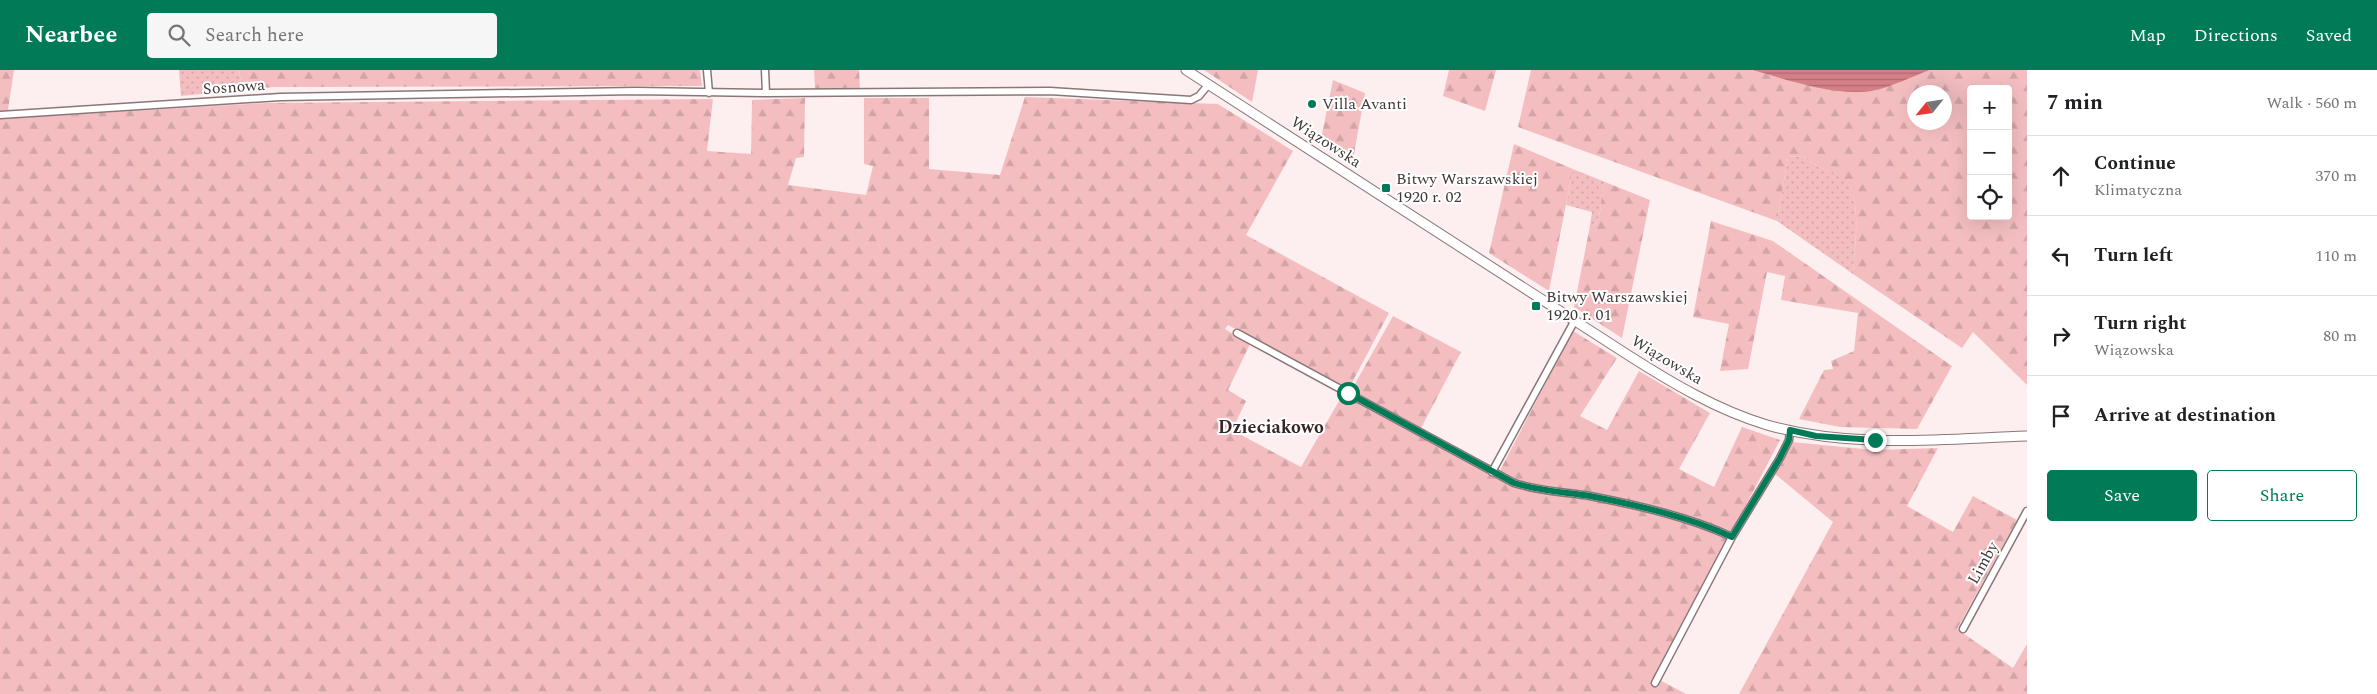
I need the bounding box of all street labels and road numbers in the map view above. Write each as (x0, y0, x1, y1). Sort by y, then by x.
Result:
street label: Sosnowa (202, 73, 266, 101)
street label: Wiązowska (1286, 110, 1366, 174)
street label: Wiązowska (1627, 329, 1708, 391)
street label: Limby (1962, 536, 2005, 589)

